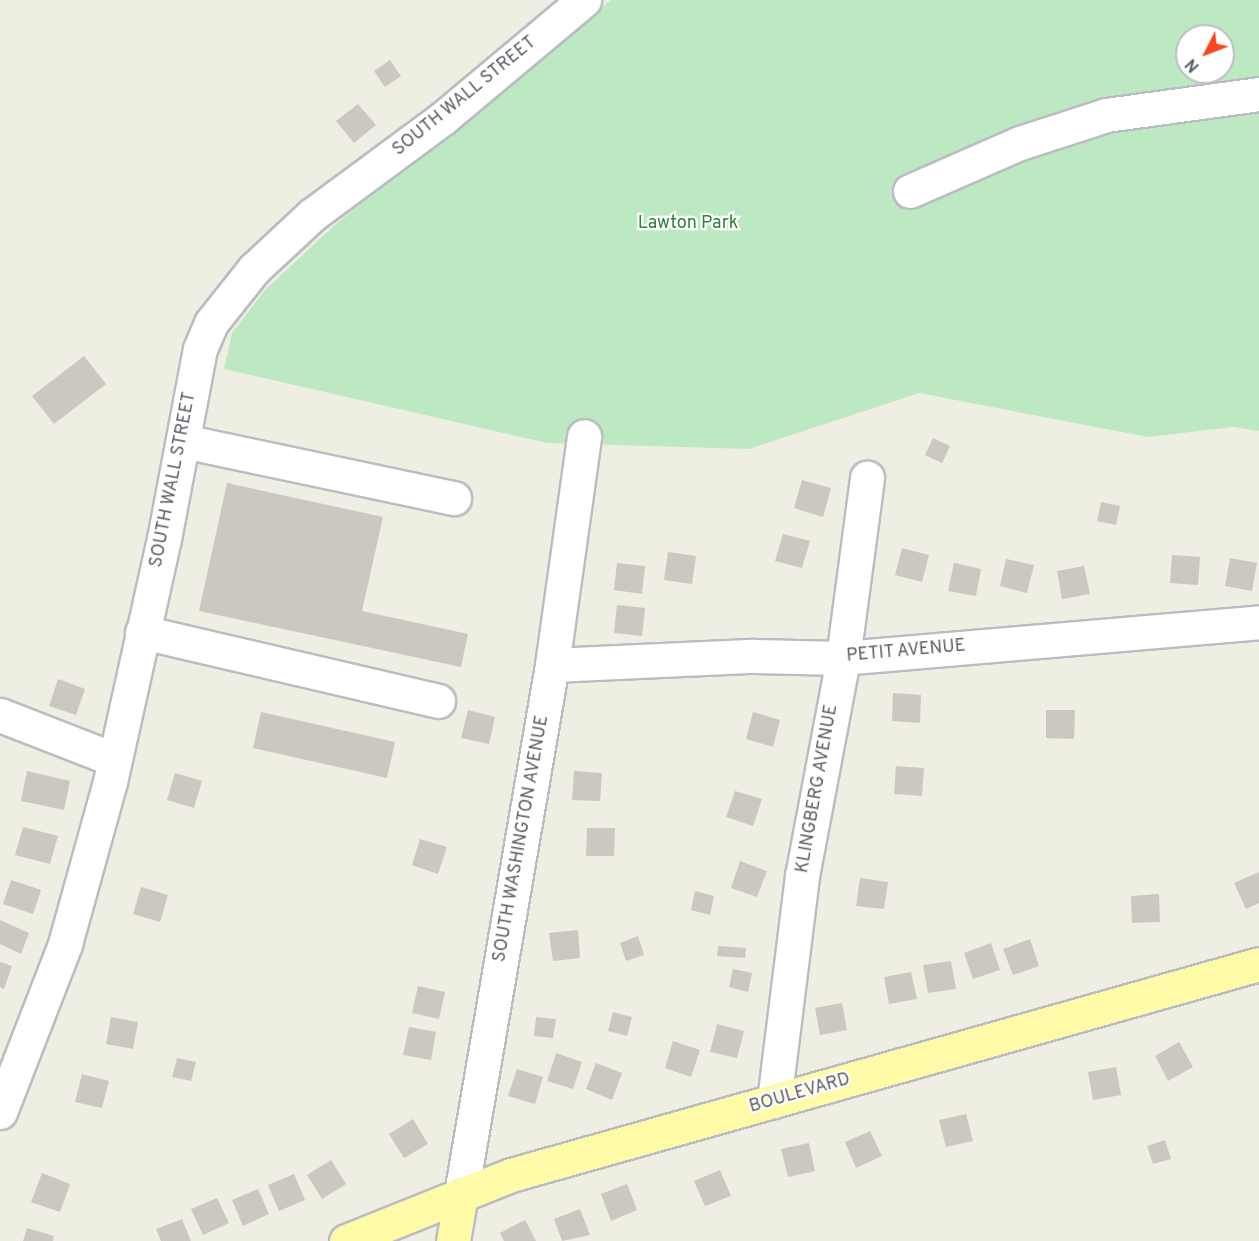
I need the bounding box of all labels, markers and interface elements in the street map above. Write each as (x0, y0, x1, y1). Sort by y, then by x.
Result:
north arrow (1175, 24, 1235, 84)
street label: SOUTH WALL STREET (389, 32, 541, 162)
text: N (1182, 54, 1204, 76)
park label: Lawton Park (638, 213, 738, 235)
street label: SOUTH WALL STREET (146, 390, 202, 570)
street label: PETIT AVENUE (845, 636, 967, 668)
street label: KLINGBERG AVENUE (792, 703, 844, 875)
street label: SOUTH WASHINGTON AVENUE (490, 713, 554, 965)
street label: BOULEVARD (747, 1069, 853, 1119)

